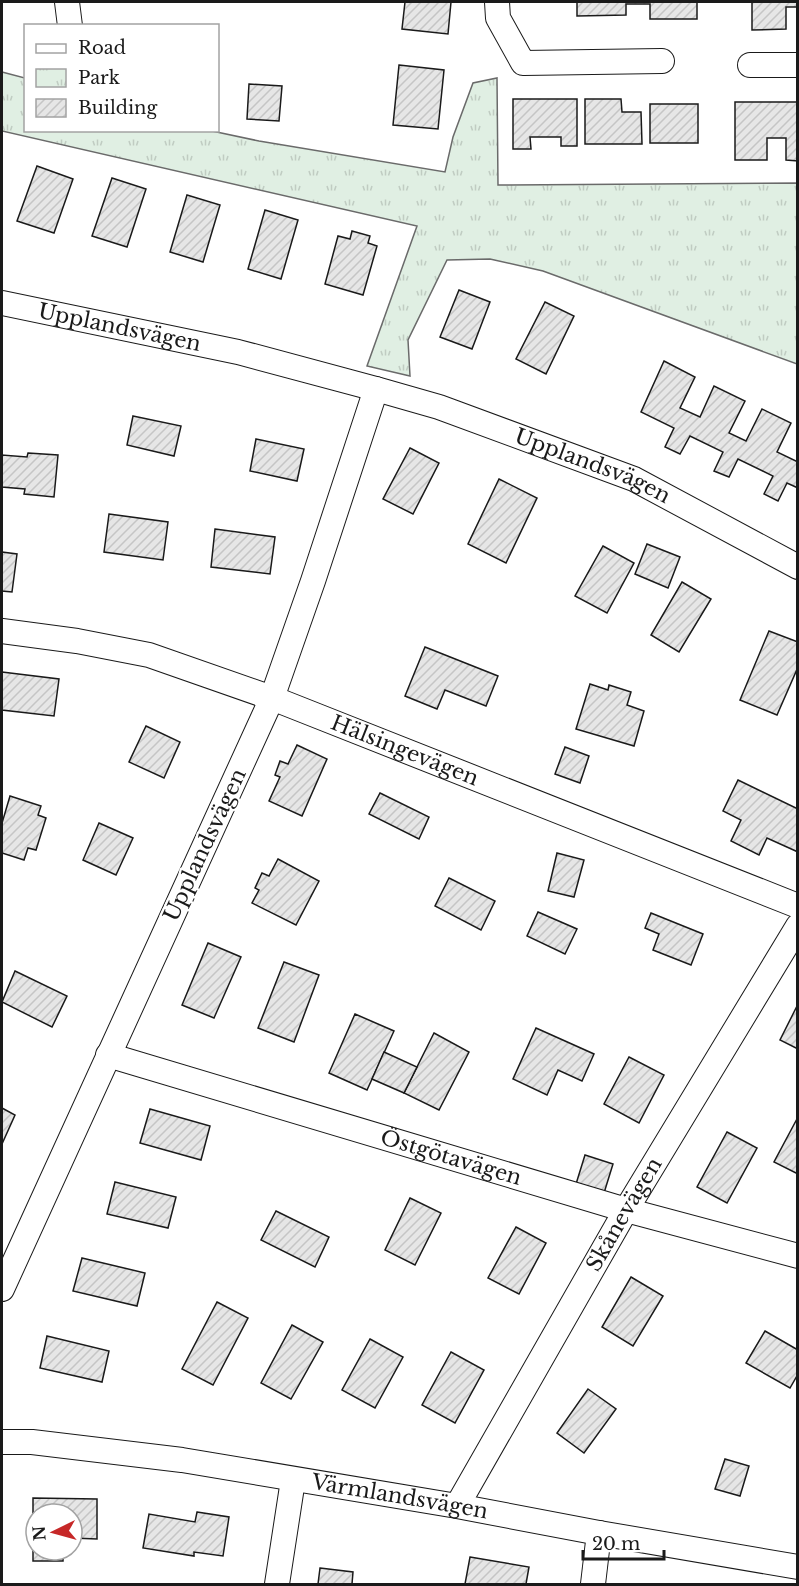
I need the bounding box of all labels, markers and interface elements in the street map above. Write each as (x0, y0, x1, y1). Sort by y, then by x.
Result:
legend (24, 24, 219, 132)
text: Road (78, 37, 126, 59)
text: Park (78, 67, 120, 89)
text: Building (78, 97, 157, 119)
street label: Upplandsvägen (36, 298, 203, 357)
street label: Upplandsvägen (511, 423, 675, 509)
street label: Hälsingevägen (327, 710, 482, 791)
street label: Upplandsvägen (158, 764, 252, 926)
street label: Östgötavägen (377, 1124, 525, 1191)
street label: Skånevägen (581, 1153, 668, 1276)
street label: Värmlandsvägen (309, 1469, 490, 1525)
north arrow (24, 1502, 84, 1562)
scale bar (583, 1523, 664, 1561)
text: N (28, 1525, 50, 1542)
text: 20 m (592, 1533, 640, 1555)

